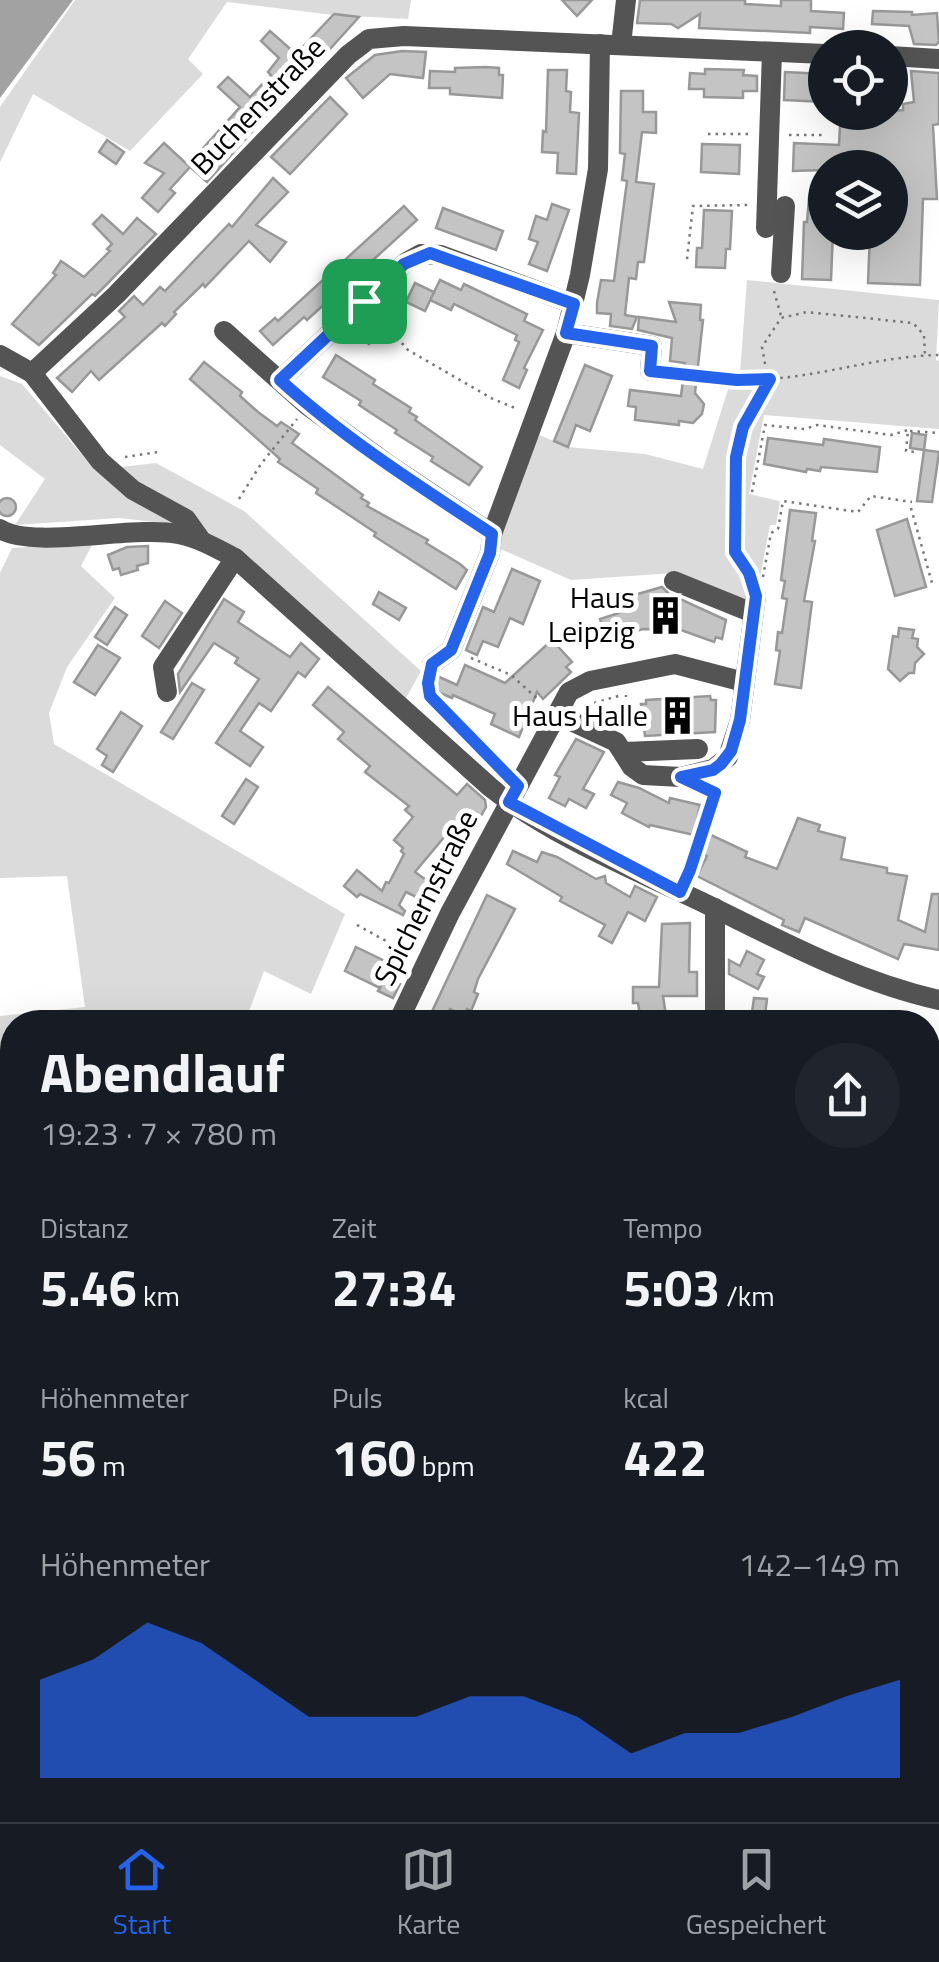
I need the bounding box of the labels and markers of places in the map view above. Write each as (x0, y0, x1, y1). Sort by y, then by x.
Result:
pin (322, 259, 407, 344)
place label: Haus Leipzig (548, 574, 635, 654)
building icon: Haus Leipzig (644, 594, 686, 636)
place label: Haus Halle (512, 692, 648, 738)
building icon: Haus Halle (657, 695, 699, 737)

